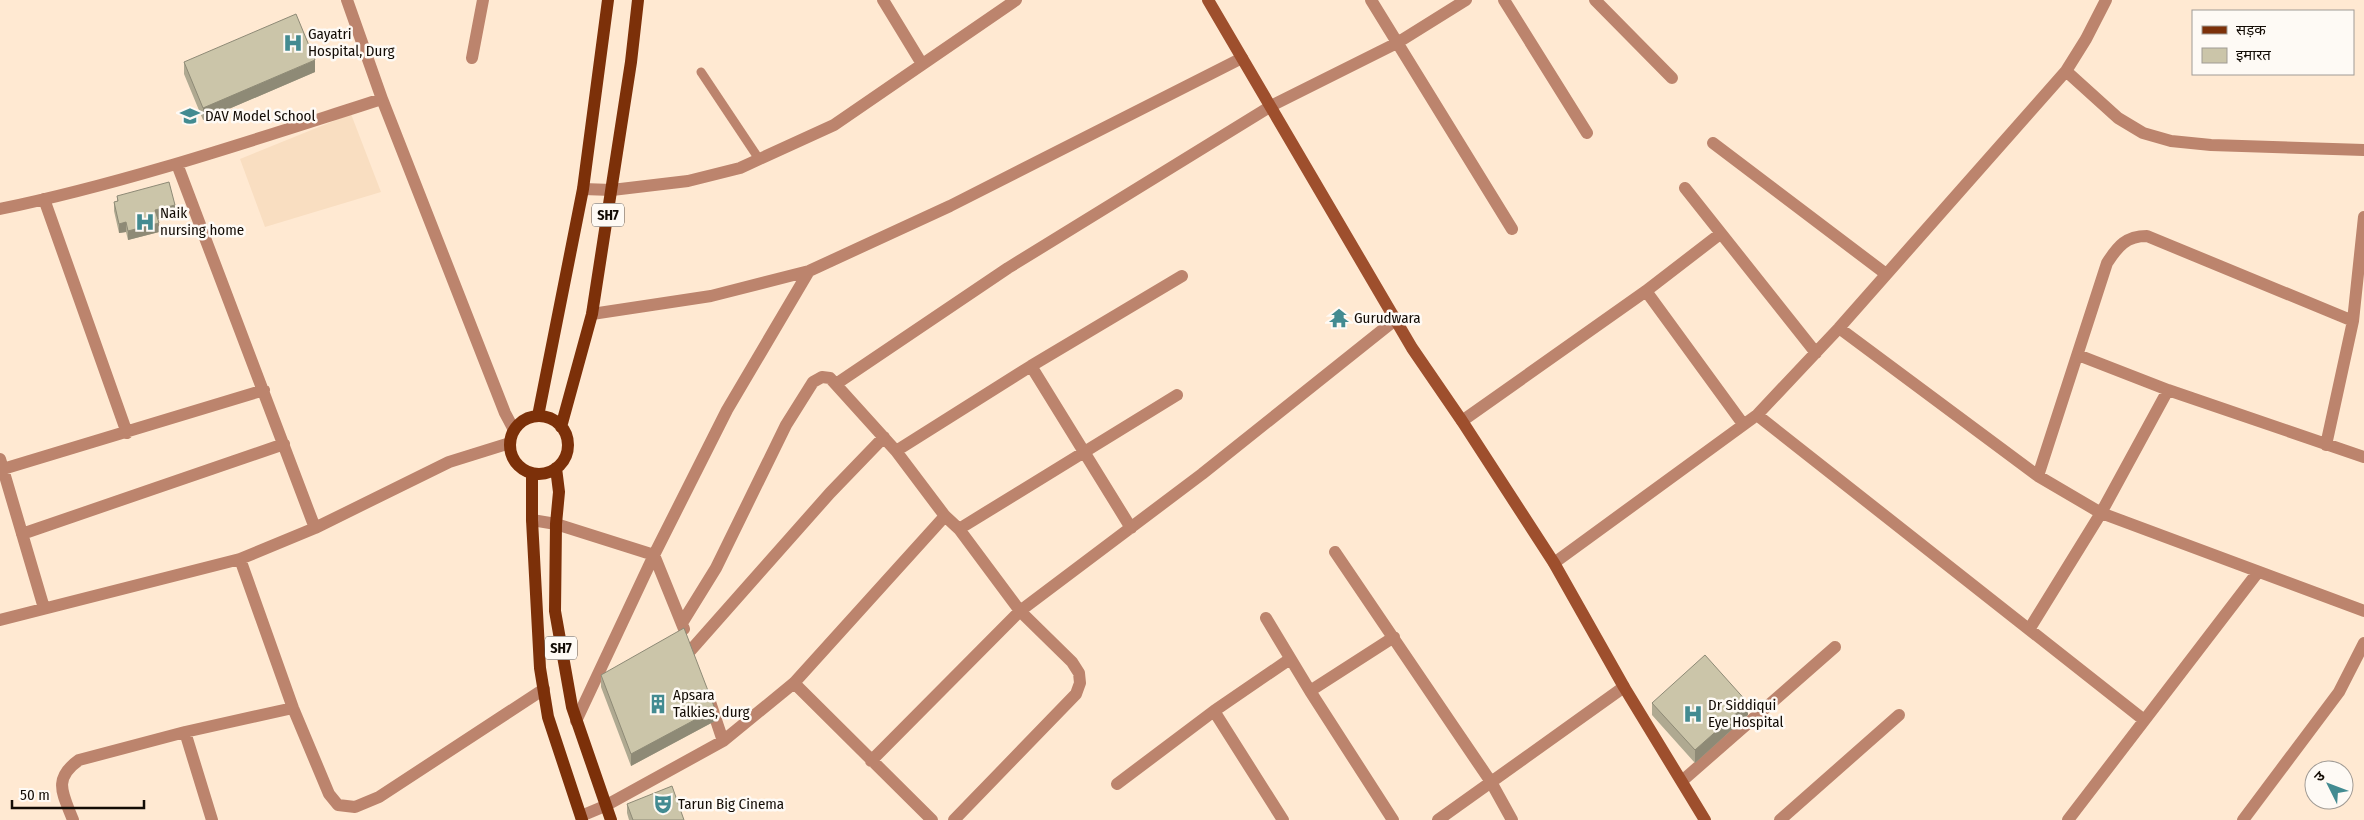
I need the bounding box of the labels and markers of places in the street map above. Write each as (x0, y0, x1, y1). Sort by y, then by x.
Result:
place label: Gayatri Hospital, Durg (308, 25, 394, 60)
hospital icon: Gayatri Hospital, Durg (282, 32, 304, 54)
school or university icon: DAV Model School (179, 105, 201, 127)
place label: DAV Model School (205, 107, 315, 125)
place label: Naik nursing home (160, 204, 244, 239)
hospital icon: Naik nursing home (134, 211, 156, 233)
temple icon: Gurudwara (1328, 307, 1350, 329)
place label: Gurudwara (1354, 309, 1421, 327)
place label: Apsara Talkies, durg (673, 686, 750, 721)
building icon: Apsara Talkies, durg (647, 693, 669, 715)
place label: Dr Siddiqui Eye Hospital (1708, 696, 1783, 731)
hospital icon: Dr Siddiqui Eye Hospital (1682, 703, 1704, 725)
theatre icon: Tarun Big Cinema (652, 793, 674, 815)
place label: Tarun Big Cinema (678, 795, 784, 813)

